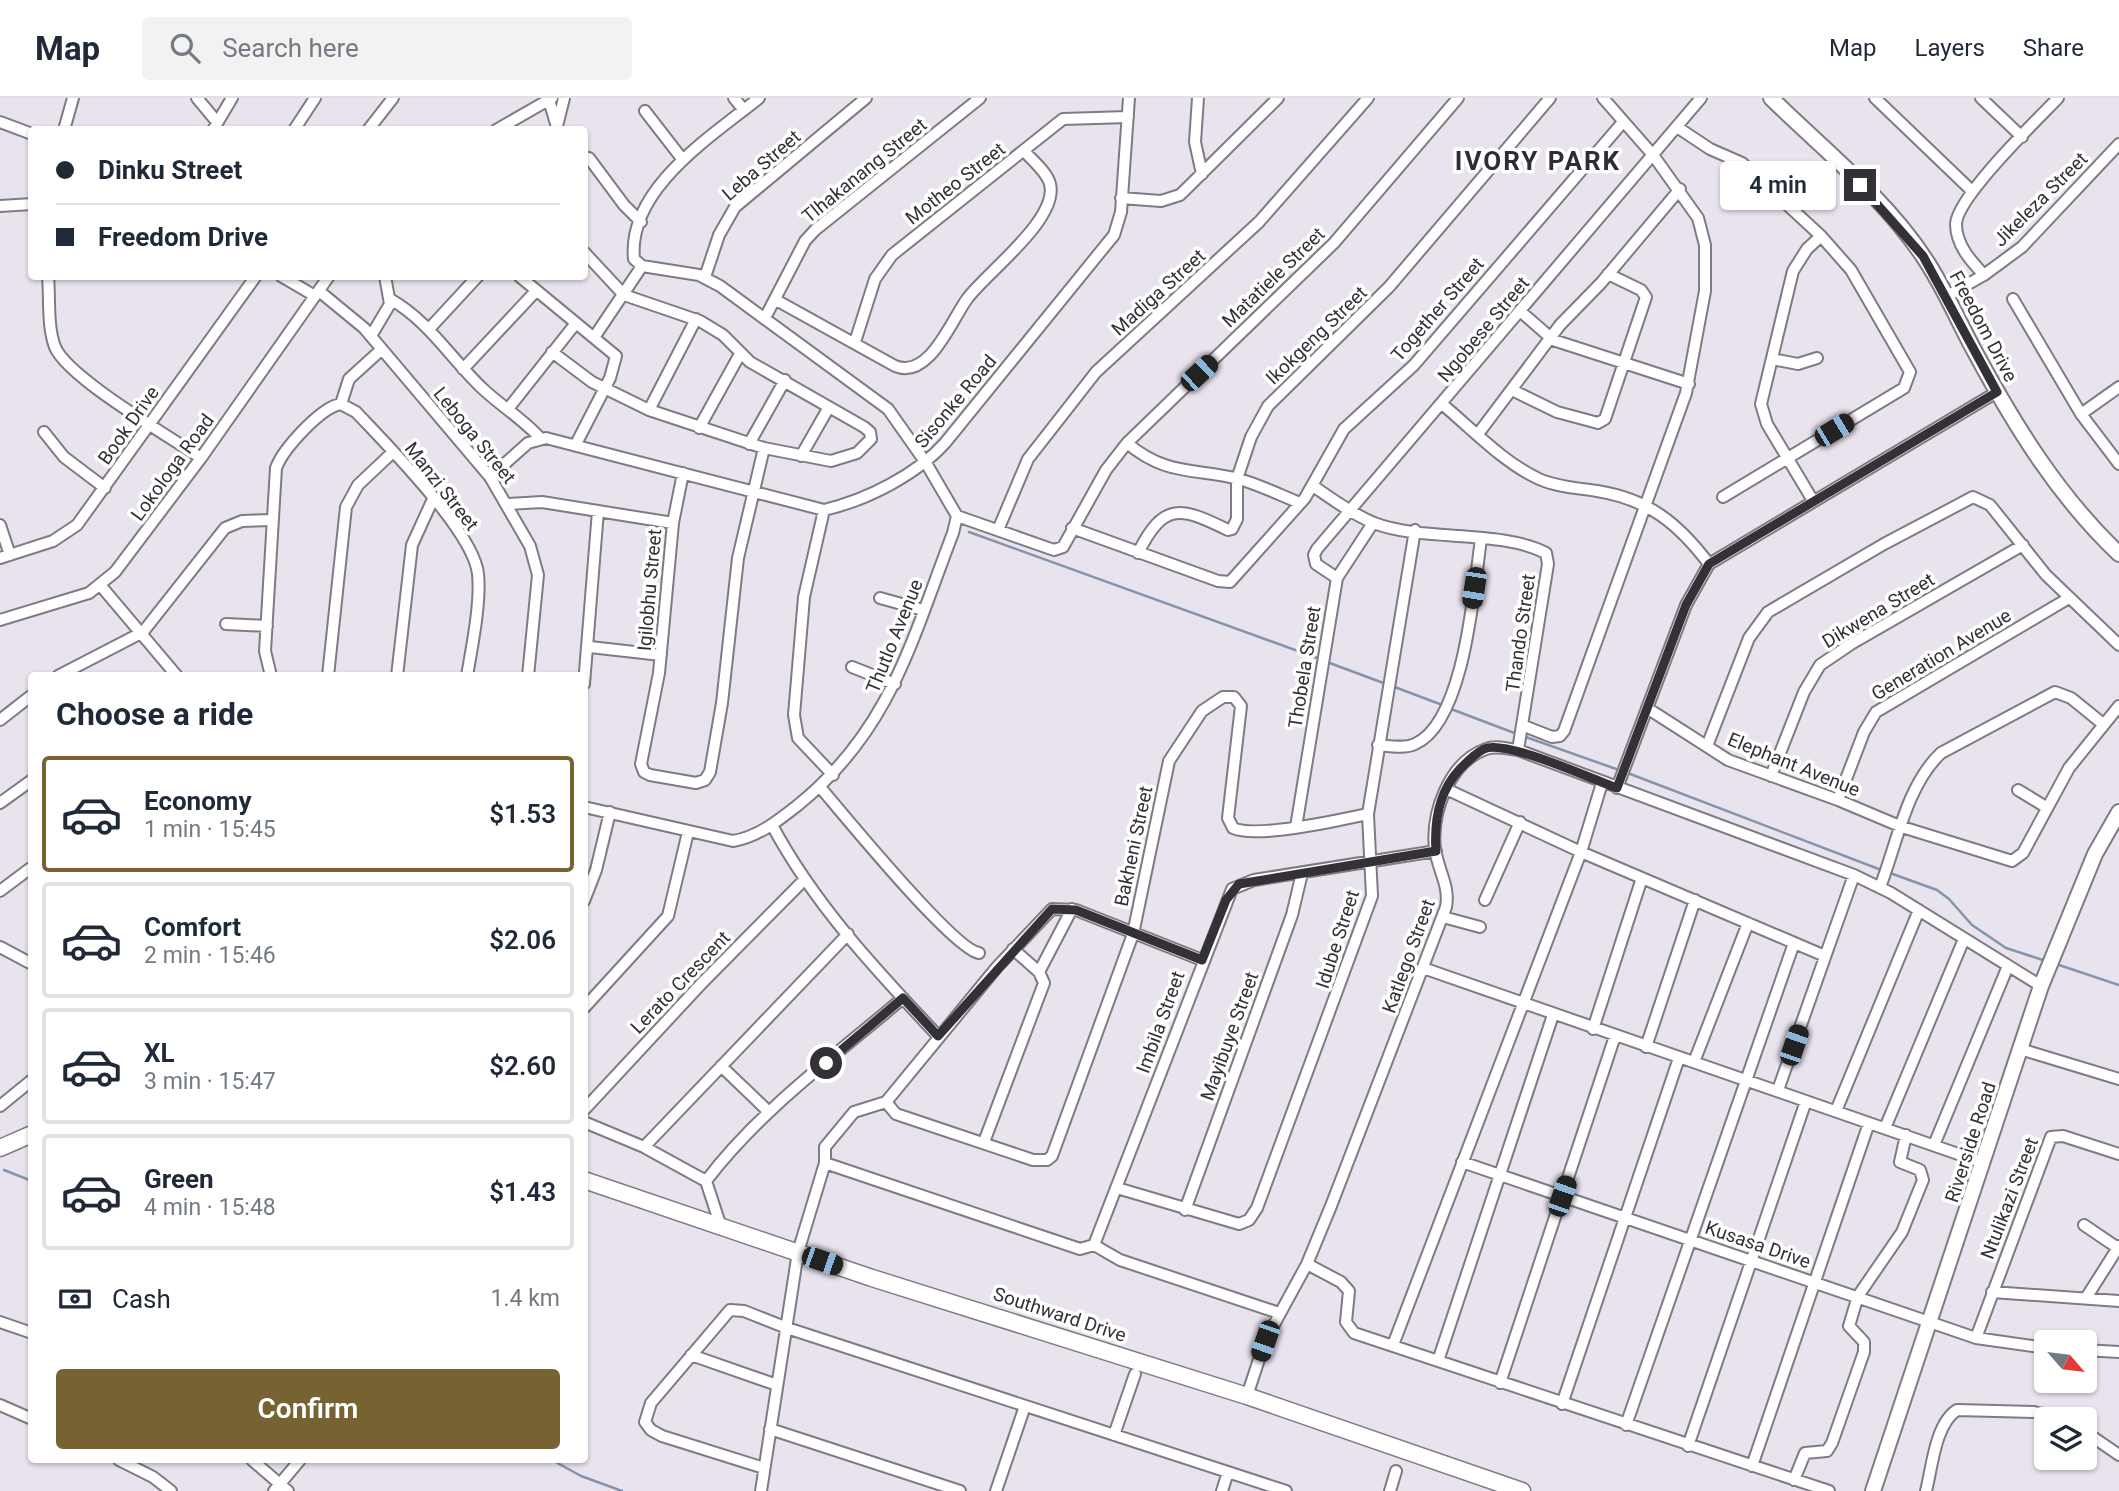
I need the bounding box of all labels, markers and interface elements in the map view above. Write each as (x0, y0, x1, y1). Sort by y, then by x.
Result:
search box (142, 17, 632, 80)
text: Map (35, 29, 100, 68)
icon: search (166, 29, 204, 67)
text: Search here (222, 33, 359, 63)
text: Map (1829, 34, 1877, 62)
text: Layers (1915, 34, 1985, 62)
text: Share (2023, 34, 2084, 62)
street label: Tlhakanang Street (797, 113, 931, 228)
street label: Leba Street (717, 125, 805, 206)
street label: Motheo Street (901, 137, 1010, 229)
district label: IVORY PARK (1455, 146, 1621, 176)
street label: Jikeleza Street (1988, 147, 2092, 251)
text: Dinku Street (98, 155, 242, 185)
callout: 4 min (1720, 160, 1836, 210)
route end (1844, 169, 1876, 201)
text: 4 min (1749, 172, 1807, 199)
text: Freedom Drive (98, 222, 268, 252)
street label: Matatiele Street (1217, 223, 1330, 332)
street label: Madiga Street (1107, 244, 1210, 340)
street label: Together Street (1386, 253, 1489, 366)
street label: Freedom Drive (1945, 267, 2022, 386)
street label: Ngobese Street (1433, 272, 1534, 387)
street label: Ikokgeng Street (1261, 281, 1372, 389)
street label: Sisonke Road (910, 350, 1001, 453)
car (1177, 351, 1222, 395)
street label: Book Drive (93, 382, 164, 469)
street label: Leboga Street (429, 382, 521, 488)
street label: Lokologa Road (126, 409, 219, 525)
car (1811, 410, 1858, 450)
street label: Manzi Street (400, 437, 483, 535)
street label: Igilobhu Street (633, 528, 666, 652)
car (1461, 566, 1488, 610)
street label: Dikwena Street (1818, 568, 1939, 653)
street label: Thando Street (1501, 573, 1540, 694)
street label: Thutlo Avenue (861, 576, 928, 696)
street label: Thobela Street (1284, 604, 1325, 730)
street label: Generation Avenue (1867, 604, 2015, 705)
text: Choose a ride (56, 695, 253, 733)
street label: Elephant Avenue (1724, 727, 1863, 801)
icon: car (60, 783, 123, 846)
street label: Bakheni Street (1110, 784, 1157, 908)
text: Economy (144, 786, 251, 816)
text: $1.53 (489, 799, 556, 829)
text: 1 min · 15:45 (144, 816, 276, 843)
street label: Idube Street (1311, 887, 1364, 991)
street label: Katlego Street (1377, 896, 1440, 1016)
icon: car (60, 909, 123, 972)
text: Comfort (144, 912, 241, 942)
text: $2.06 (489, 925, 556, 955)
street label: Lerato Crescent (626, 926, 735, 1038)
text: 2 min · 15:46 (144, 942, 276, 969)
street label: Imbila Street (1131, 968, 1190, 1076)
street label: Mayibuye Street (1196, 969, 1263, 1104)
car (1778, 1022, 1811, 1068)
icon: car (60, 1035, 123, 1098)
text: XL (144, 1038, 175, 1068)
route start (810, 1047, 842, 1079)
text: $2.60 (489, 1051, 556, 1081)
text: 3 min · 15:47 (144, 1068, 276, 1095)
street label: Riverside Road (1940, 1079, 2001, 1205)
street label: Ntulikazi Street (1976, 1134, 2043, 1262)
icon: car (60, 1161, 123, 1224)
text: Green (144, 1164, 214, 1194)
car (1546, 1173, 1579, 1219)
text: $1.43 (489, 1177, 556, 1207)
text: 4 min · 15:48 (144, 1194, 276, 1221)
street label: Kusasa Drive (1702, 1216, 1814, 1273)
car (799, 1244, 846, 1278)
icon: cash (56, 1280, 94, 1318)
street label: Southward Drive (991, 1282, 1129, 1347)
text: Cash (112, 1284, 171, 1314)
text: 1.4 km (491, 1285, 560, 1312)
car (1249, 1318, 1282, 1364)
north arrow (2034, 1330, 2096, 1393)
map controls (2034, 1330, 2097, 1470)
button: Confirm (56, 1369, 560, 1449)
button: layers (2034, 1407, 2097, 1470)

